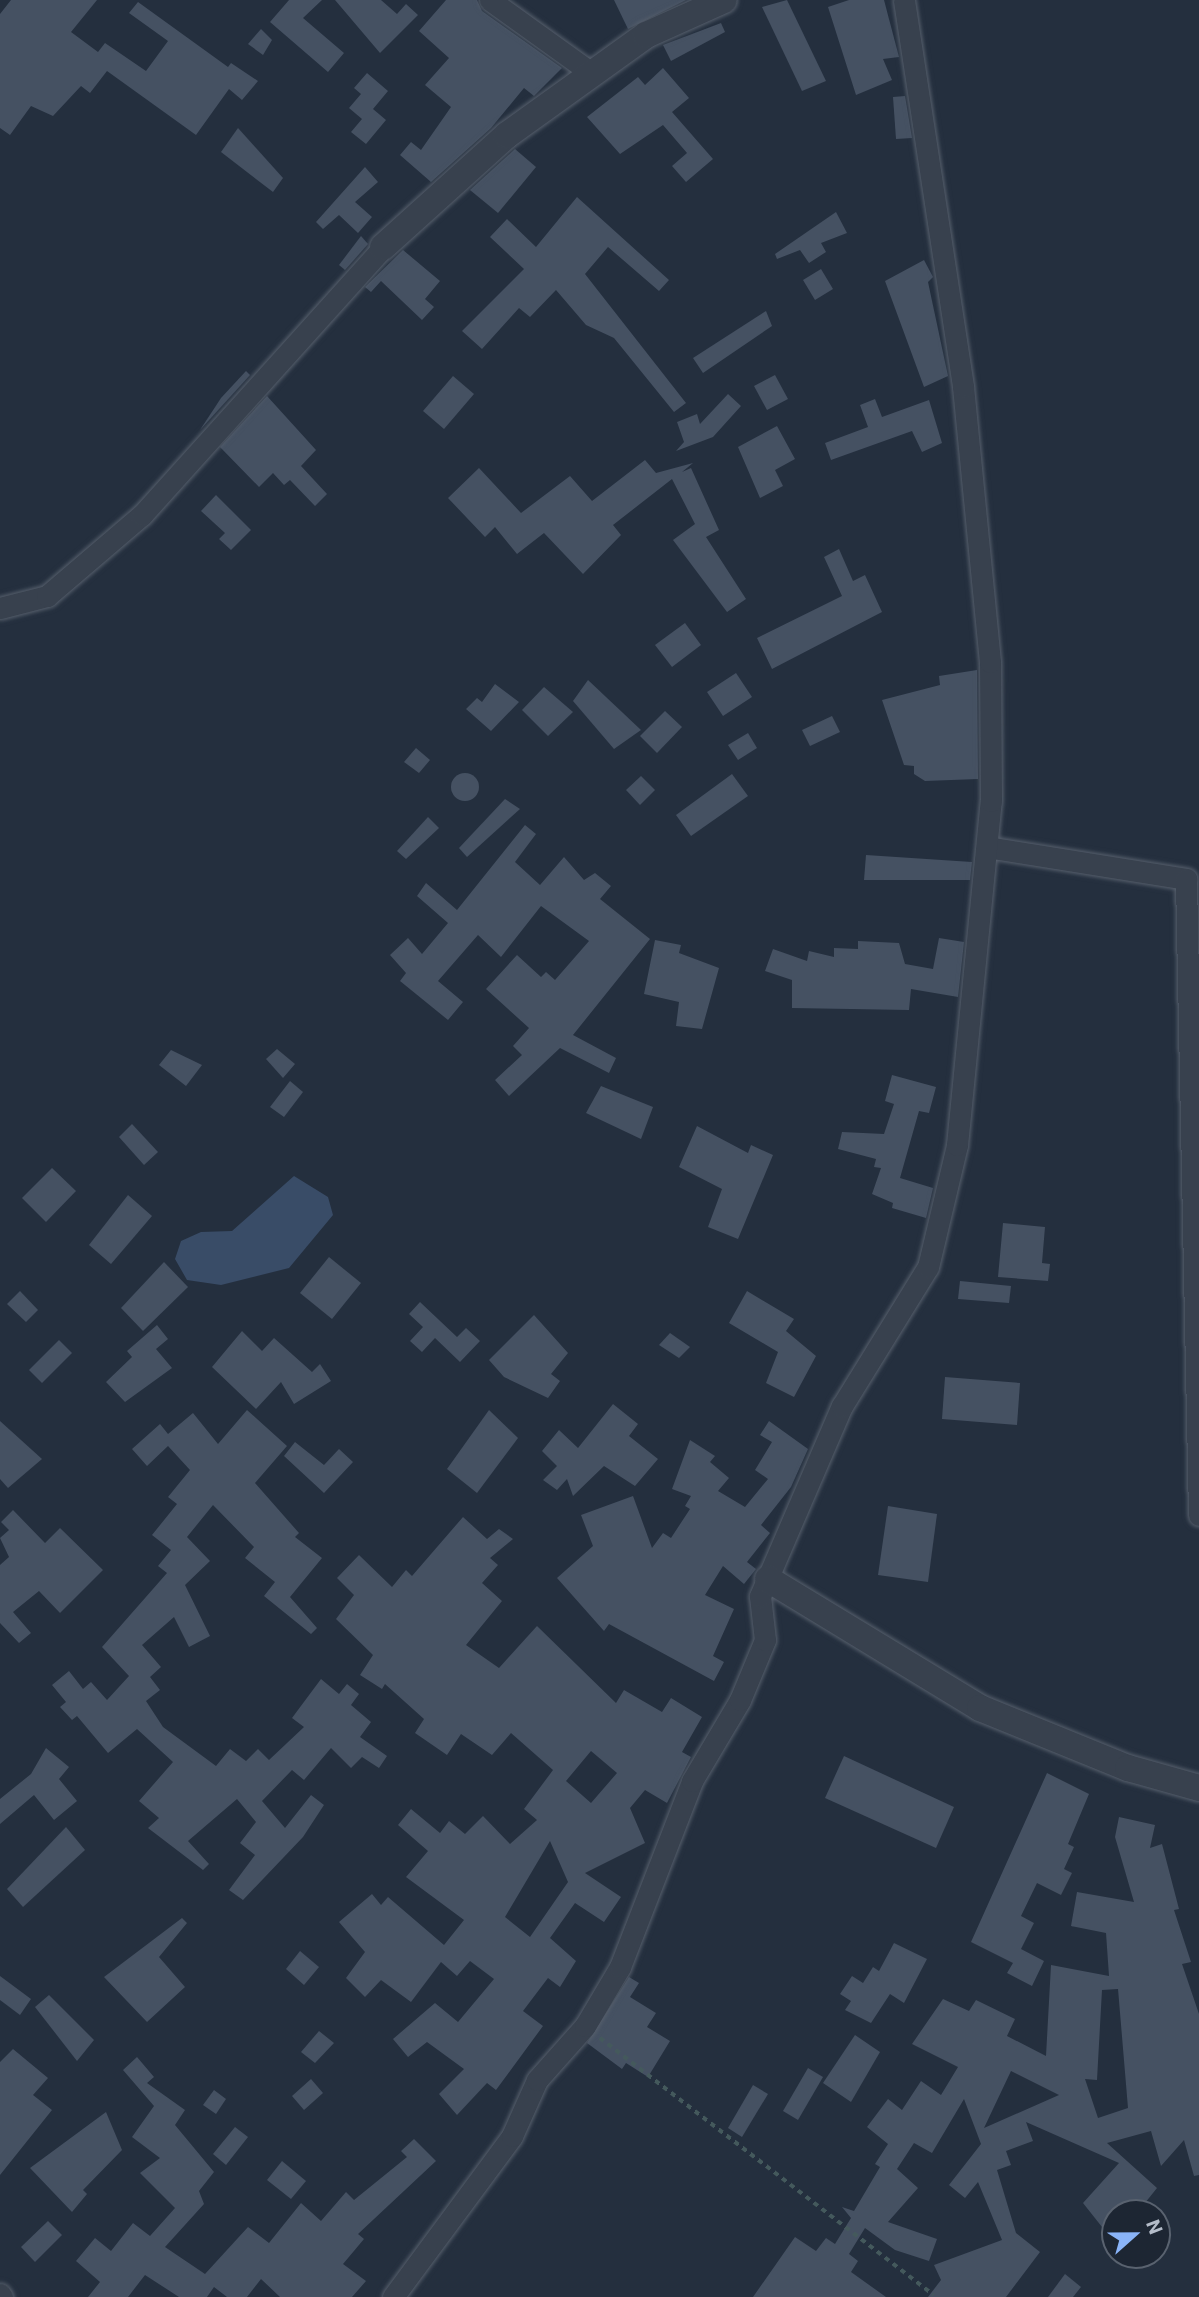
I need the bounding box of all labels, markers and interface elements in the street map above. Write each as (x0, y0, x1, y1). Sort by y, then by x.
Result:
north arrow (1101, 2199, 1171, 2269)
text: N (1141, 2217, 1167, 2237)

